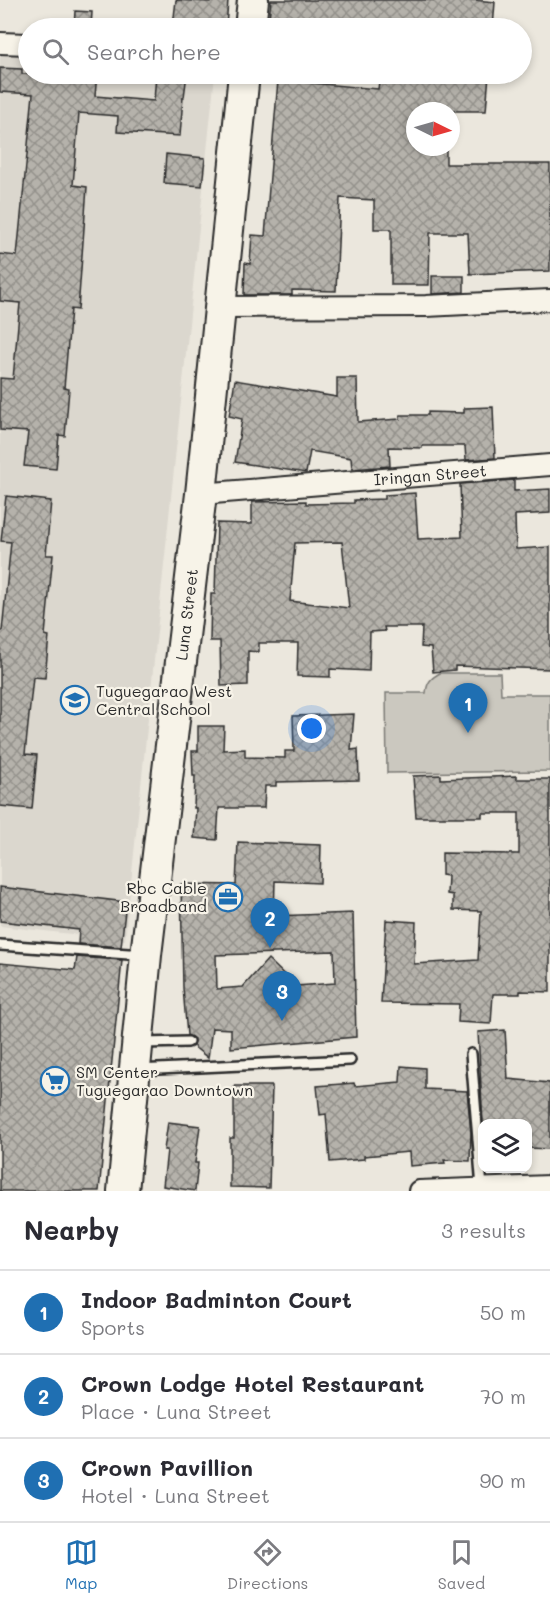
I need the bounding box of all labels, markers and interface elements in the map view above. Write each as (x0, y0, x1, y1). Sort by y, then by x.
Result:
search box (18, 18, 532, 84)
icon: search (39, 35, 72, 68)
text: Search here (87, 37, 221, 66)
north arrow (406, 102, 460, 156)
street label: Iringan Street (373, 459, 487, 490)
street label: Luna Street (170, 567, 202, 661)
place label: Tuguegarao West Central School (96, 680, 232, 719)
school or university icon: Tuguegarao West Central School (59, 684, 91, 716)
pin: 1 (448, 684, 488, 733)
your location (297, 714, 326, 743)
place label: Rbc Cable Broadband (120, 877, 207, 916)
office icon: Rbc Cable Broadband (212, 881, 244, 913)
pin: 2 (250, 898, 290, 948)
pin: 3 (262, 972, 302, 1021)
place label: SM Center Tuguegarao Downtown (76, 1061, 253, 1100)
supermarket icon: SM Center Tuguegarao Downtown (39, 1065, 71, 1097)
map controls (478, 1119, 532, 1173)
button: layers (478, 1119, 532, 1173)
text: Nearby (24, 1213, 119, 1247)
text: 3 results (441, 1217, 526, 1243)
text: Indoor Badminton Court (81, 1285, 352, 1314)
text: 1 (39, 1299, 48, 1325)
text: 50 m (480, 1299, 526, 1325)
text: Sports (81, 1314, 145, 1340)
text: Crown Lodge Hotel Restaurant (81, 1369, 424, 1398)
text: 2 (38, 1383, 49, 1409)
text: 70 m (480, 1383, 526, 1409)
text: Place · Luna Street (81, 1398, 271, 1424)
text: Crown Pavillion (81, 1453, 253, 1482)
text: 3 (38, 1467, 50, 1493)
text: 90 m (480, 1467, 526, 1493)
text: Hotel · Luna Street (81, 1482, 270, 1508)
tab: Map (65, 1536, 98, 1593)
tab: Directions (227, 1536, 308, 1593)
tab: Saved (438, 1536, 485, 1593)

